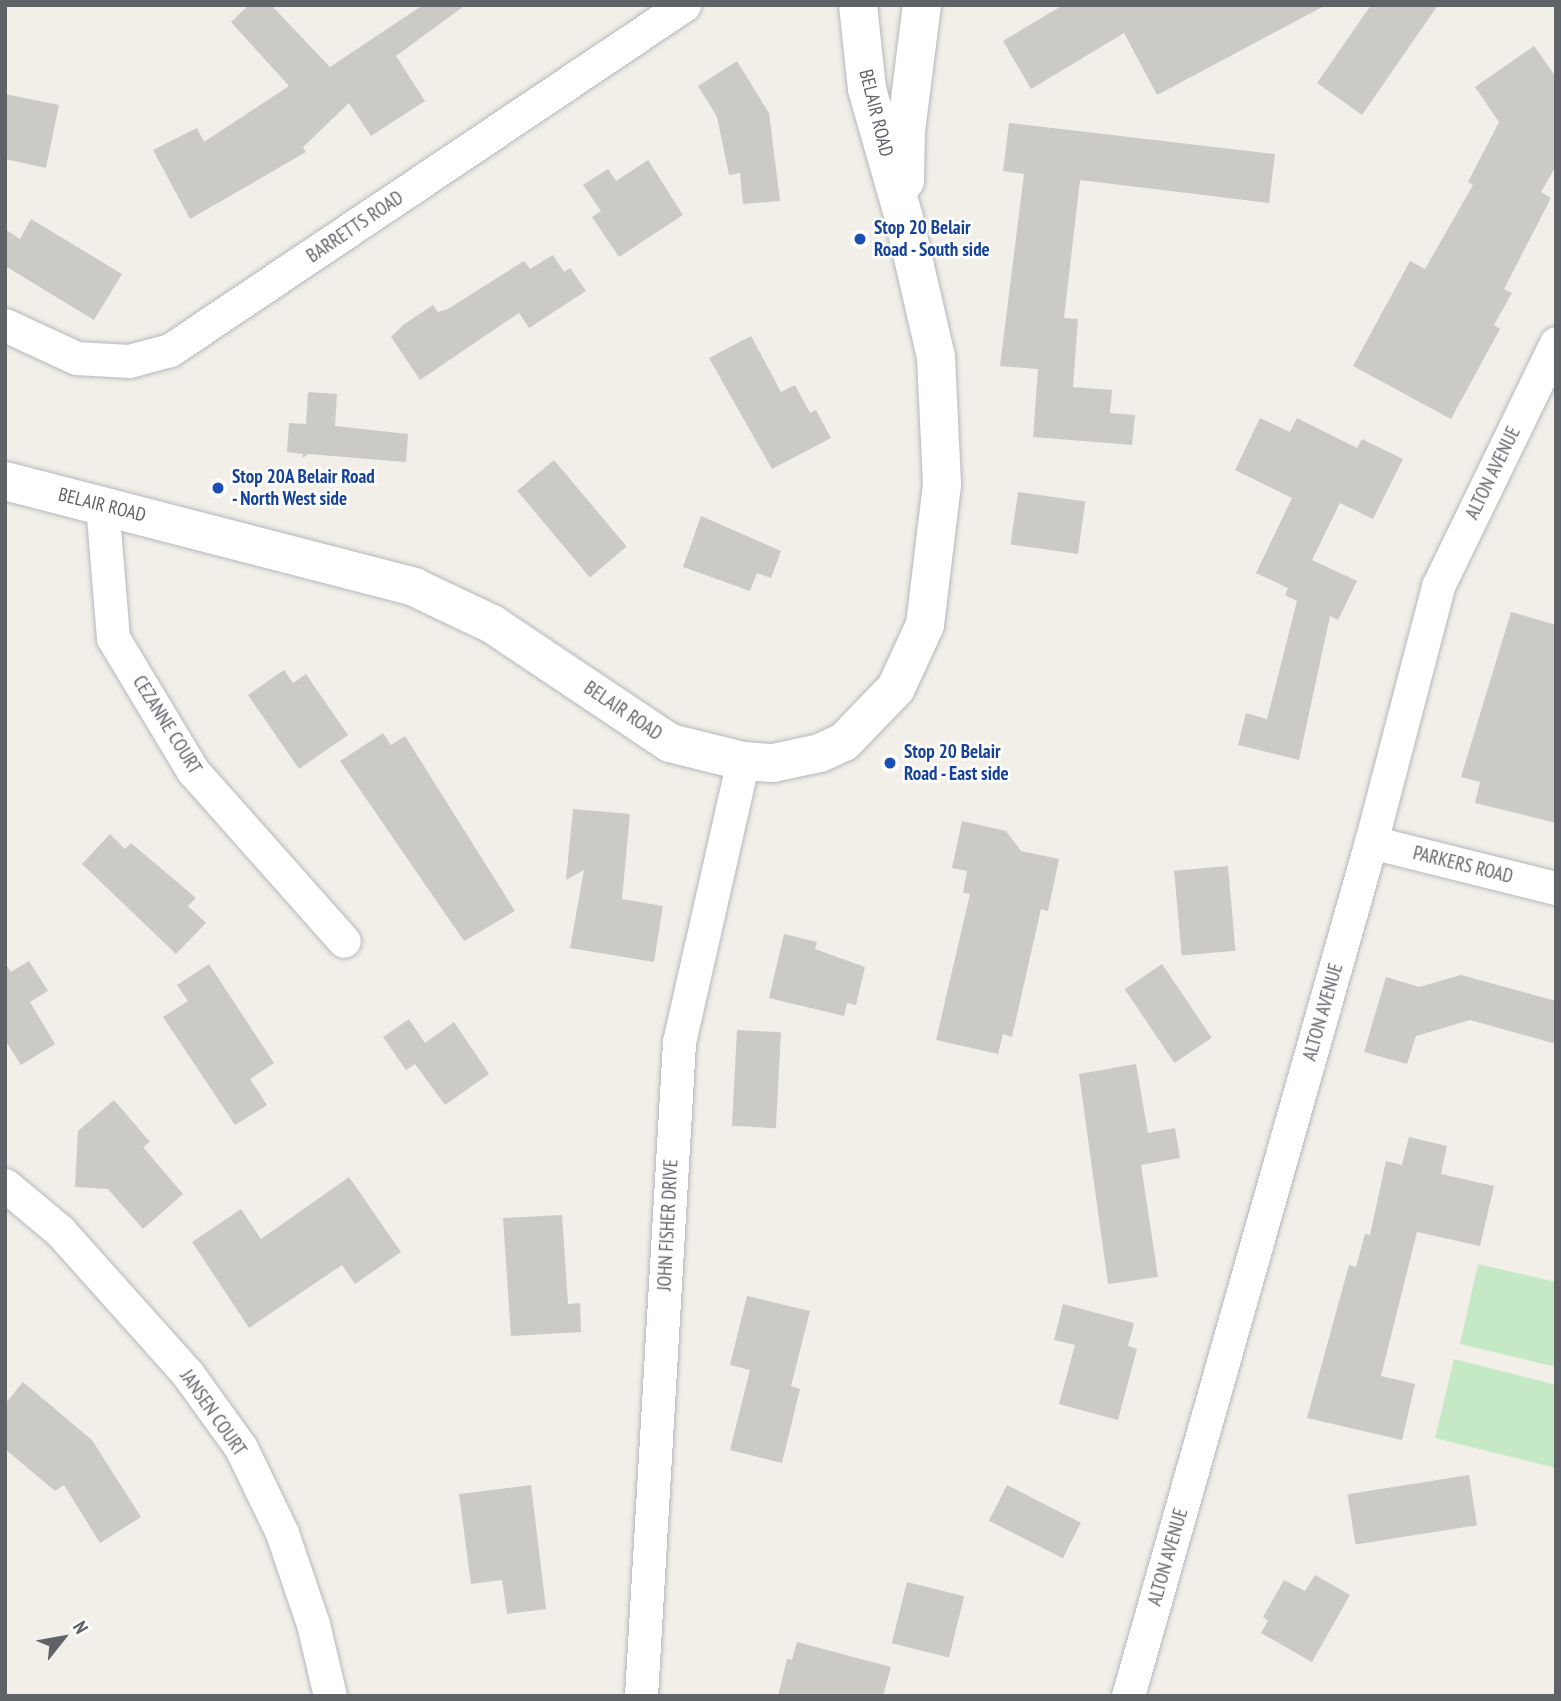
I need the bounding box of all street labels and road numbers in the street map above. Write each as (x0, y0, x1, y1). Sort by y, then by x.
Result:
street label: BELAIR ROAD (854, 67, 898, 159)
street label: BARRETTS ROAD (302, 186, 408, 268)
street label: ALTON AVENUE (1461, 423, 1525, 523)
street label: BELAIR ROAD (56, 483, 148, 527)
street label: CEZANNE COURT (128, 672, 206, 778)
street label: BELAIR ROAD (580, 677, 666, 745)
street label: PARKERS ROAD (1411, 842, 1515, 888)
street label: ALTON AVENUE (1298, 960, 1348, 1064)
street label: JOHN FISHER DRIVE (653, 1159, 683, 1291)
street label: JANSEN COURT (175, 1366, 251, 1460)
street label: ALTON AVENUE (1143, 1505, 1193, 1609)

